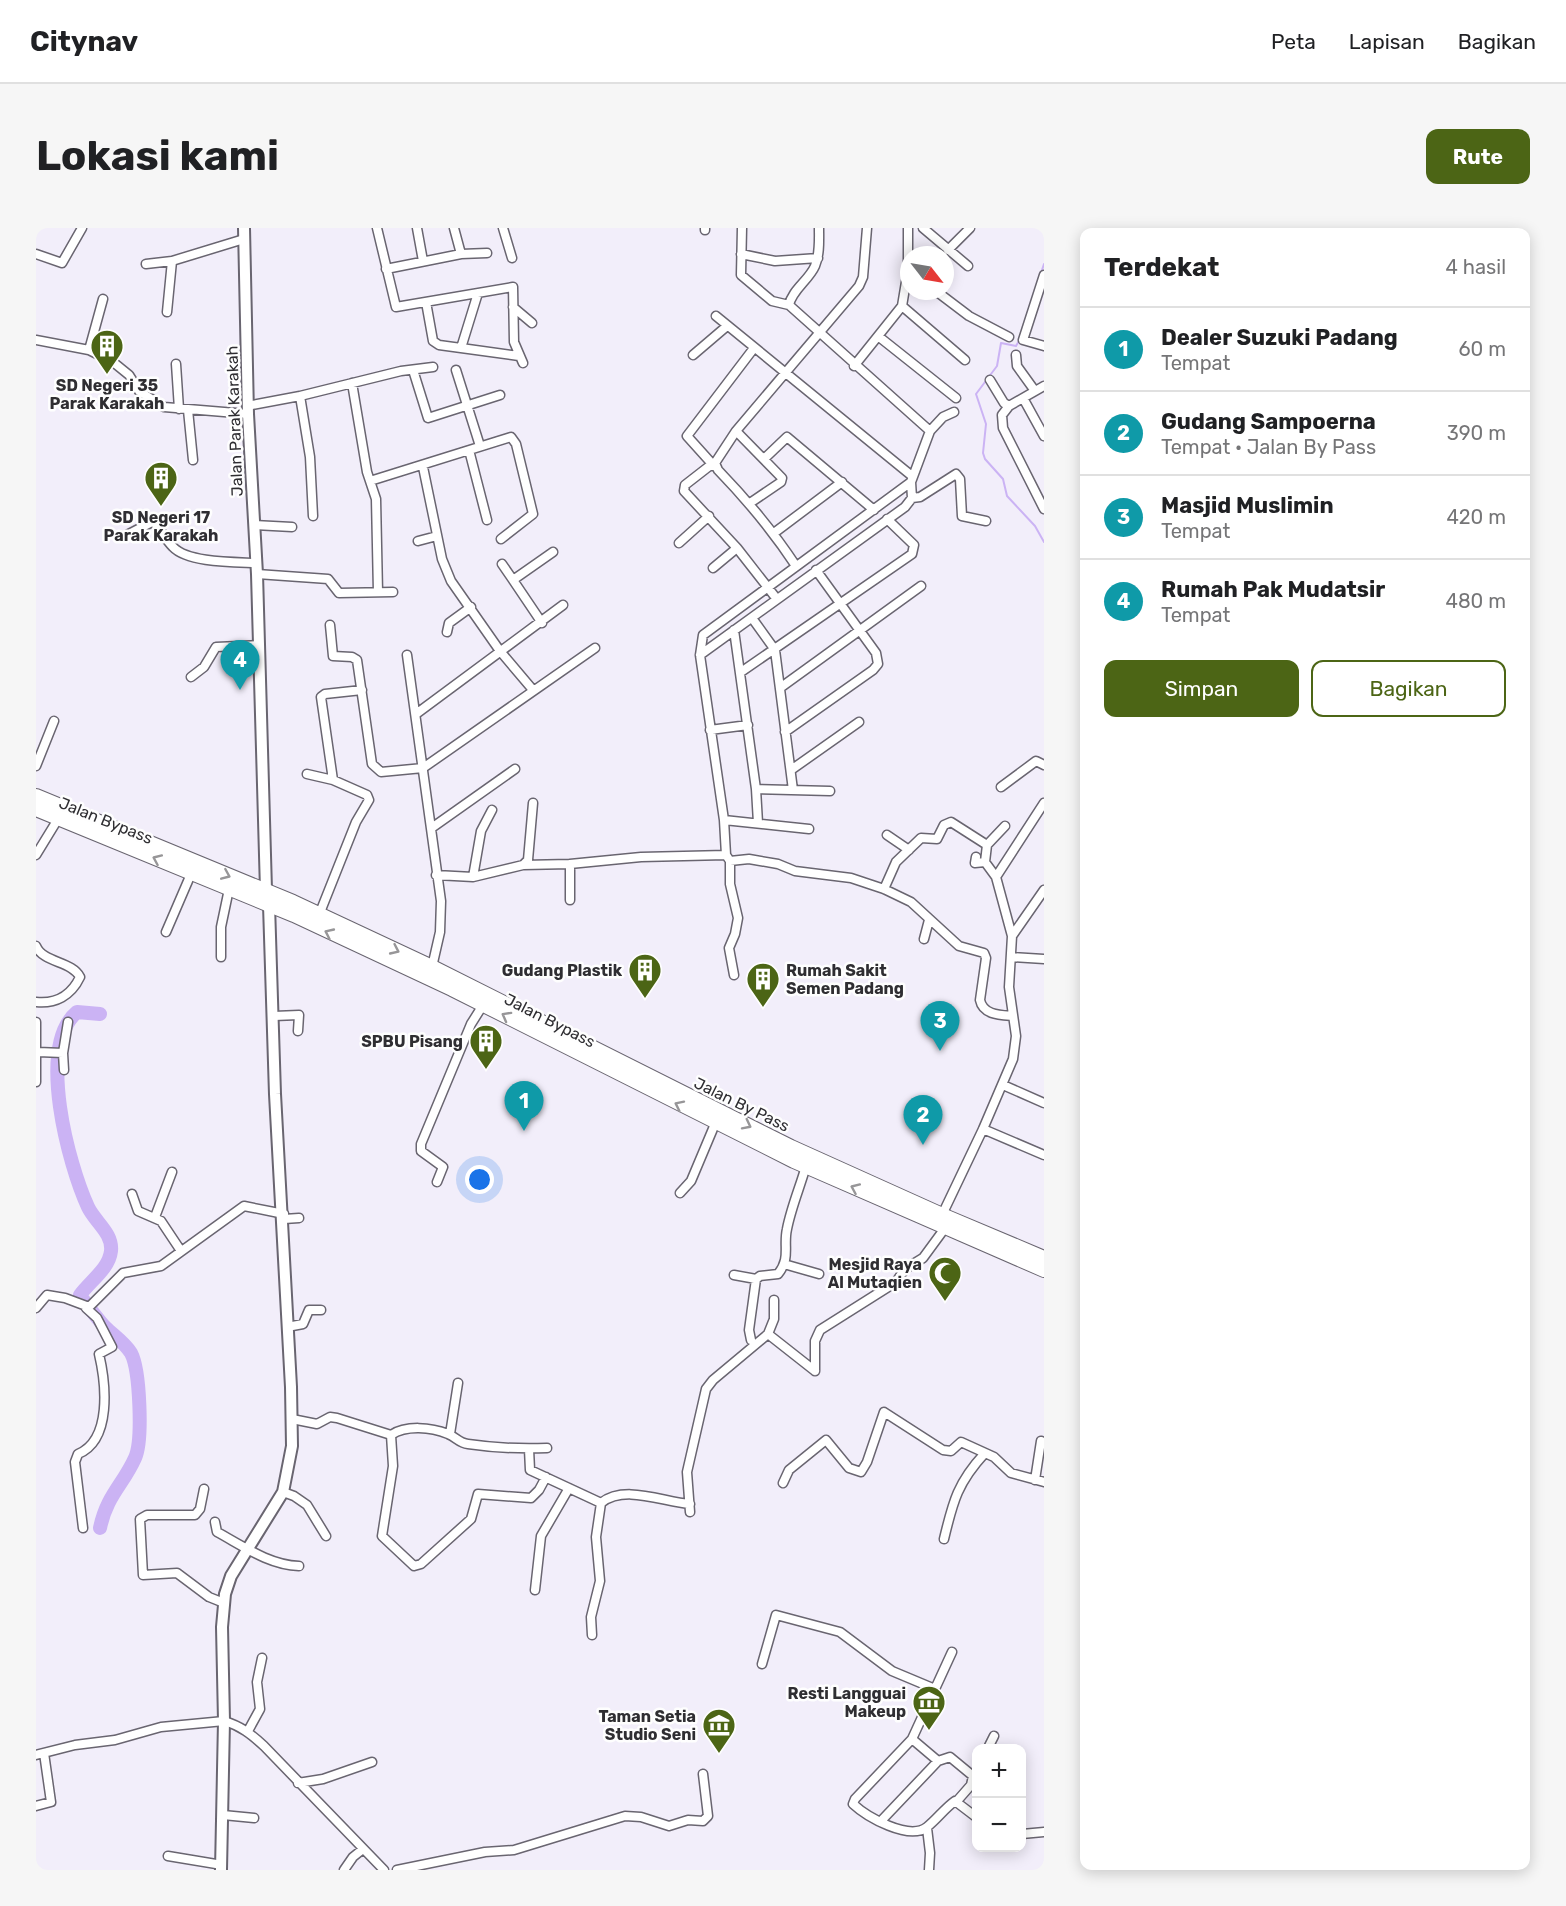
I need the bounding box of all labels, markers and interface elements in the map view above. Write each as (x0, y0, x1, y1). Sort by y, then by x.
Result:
text: Citynav (30, 25, 138, 58)
text: Peta (1271, 29, 1316, 54)
text: Lapisan (1349, 29, 1425, 54)
text: Bagikan (1458, 29, 1536, 54)
button: Rute (1426, 129, 1530, 184)
text: Lokasi kami (36, 131, 279, 181)
north arrow (900, 246, 954, 300)
text: Terdekat (1104, 252, 1219, 283)
text: 4 hasil (1446, 255, 1506, 279)
text: Dealer Suzuki Padang (1161, 324, 1398, 351)
building icon: SD Negeri 35 Parak Karakah (89, 328, 125, 375)
text: 1 (1119, 337, 1128, 361)
text: 60 m (1459, 337, 1506, 361)
street label: Jalan Parak Karakah (222, 345, 247, 497)
text: Tempat (1161, 351, 1230, 375)
place label: SD Negeri 35 Parak Karakah (50, 376, 164, 413)
text: Gudang Sampoerna (1161, 408, 1376, 435)
text: 2 (1117, 421, 1130, 445)
text: 390 m (1447, 421, 1506, 445)
text: Tempat · Jalan By Pass (1161, 435, 1376, 459)
building icon: SD Negeri 17 Parak Karakah (143, 460, 179, 507)
text: Masjid Muslimin (1161, 492, 1334, 519)
text: 3 (1117, 505, 1130, 529)
text: 420 m (1446, 505, 1506, 529)
place label: SD Negeri 17 Parak Karakah (104, 508, 218, 545)
text: Tempat (1161, 519, 1230, 543)
text: Rumah Pak Mudatsir (1161, 576, 1385, 603)
text: 4 (1117, 589, 1130, 613)
text: 480 m (1445, 589, 1506, 613)
text: Tempat (1161, 603, 1230, 627)
pin: 4 (220, 640, 260, 690)
button: Simpan (1104, 660, 1299, 717)
button: Bagikan (1311, 660, 1506, 717)
street label: Jalan Bypass (56, 793, 155, 848)
one-way arrow (152, 854, 163, 866)
one-way arrow (219, 868, 230, 880)
one-way arrow (325, 929, 336, 941)
one-way arrow (389, 942, 400, 954)
building icon: Gudang Plastik (627, 952, 663, 999)
place label: Gudang Plastik (502, 961, 623, 980)
building icon: Rumah Sakit Semen Padang (745, 961, 781, 1008)
place label: Rumah Sakit Semen Padang (786, 961, 904, 998)
street label: Jalan Bypass (501, 989, 598, 1051)
pin: 3 (920, 1002, 960, 1051)
one-way arrow (501, 1012, 512, 1023)
building icon: SPBU Pisang (468, 1023, 504, 1070)
place label: SPBU Pisang (361, 1032, 463, 1051)
street label: Jalan By Pass (691, 1073, 792, 1136)
pin: 1 (504, 1082, 544, 1131)
pin: 2 (904, 1096, 942, 1145)
one-way arrow (674, 1101, 685, 1113)
one-way arrow (740, 1118, 751, 1129)
your location (465, 1165, 494, 1194)
one-way arrow (851, 1183, 862, 1195)
place label: Mesjid Raya Al Mutaqien (828, 1255, 922, 1292)
mosque icon: Mesjid Raya Al Mutaqien (927, 1255, 963, 1302)
place label: Resti Langguai Makeup (787, 1684, 906, 1721)
museum icon: Resti Langguai Makeup (911, 1684, 947, 1731)
place label: Taman Setia Studio Seni (599, 1707, 696, 1744)
museum icon: Taman Setia Studio Seni (701, 1707, 737, 1754)
map controls (972, 1744, 1026, 1852)
button: + (972, 1744, 1026, 1798)
button: − (972, 1798, 1026, 1852)

